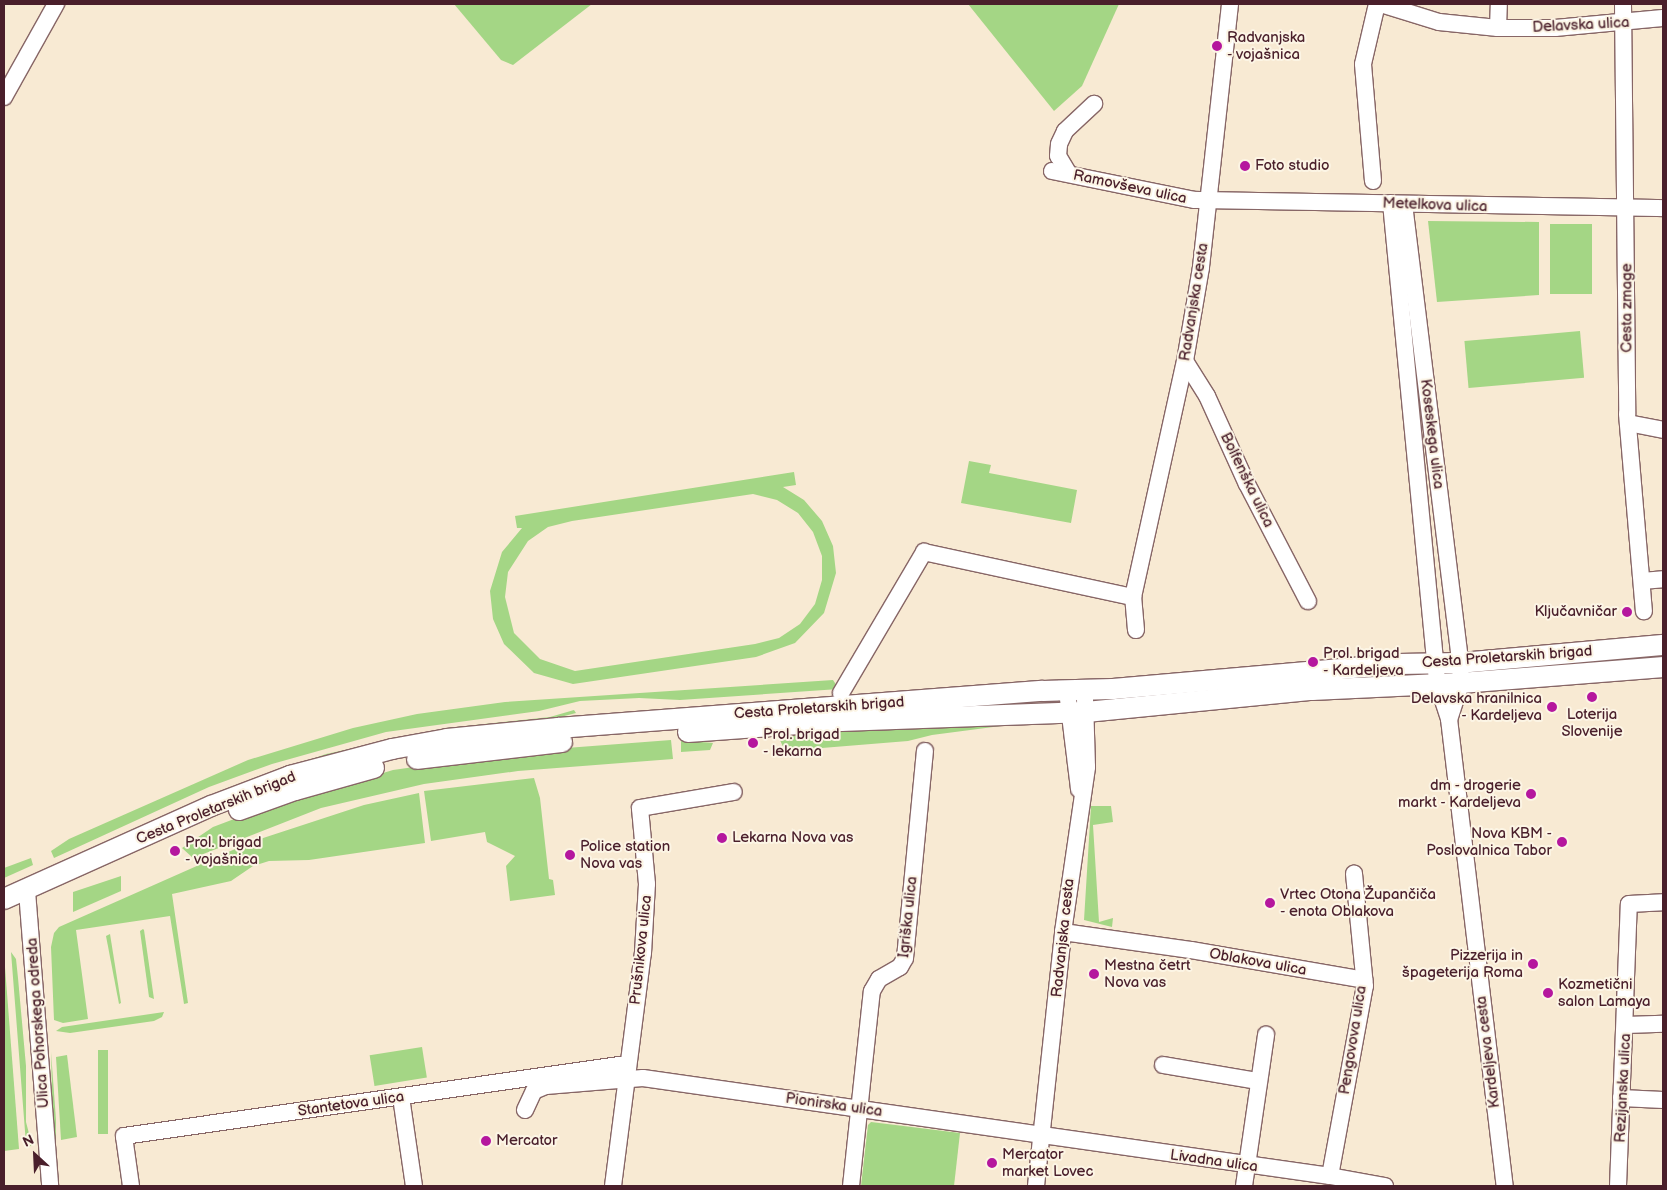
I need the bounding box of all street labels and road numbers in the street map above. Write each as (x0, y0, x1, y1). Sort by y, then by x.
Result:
street label: Delavska ulica (1532, 13, 1630, 37)
street label: Ramovševa ulica (1072, 166, 1188, 208)
street label: Metelkova ulica (1382, 194, 1488, 216)
street label: Radvanjska cesta (1176, 242, 1212, 362)
street label: Cesta zmage (1618, 263, 1636, 353)
street label: Koseskega ulica (1416, 378, 1448, 490)
street label: Bolfenška ulica (1216, 430, 1278, 530)
street label: Cesta Proletarskih brigad (1421, 642, 1593, 672)
street label: Cesta Proletarskih brigad (733, 693, 905, 723)
street label: Cesta Proletarskih brigad (133, 768, 299, 848)
street label: Igriška ulica (895, 875, 921, 959)
street label: Radvanjska cesta (1048, 878, 1078, 998)
street label: Prušnikova ulica (626, 894, 656, 1006)
street label: Ulica Pohorskega odreda (23, 937, 53, 1109)
street label: Oblakova ulica (1208, 945, 1308, 979)
street label: Pengovova ulica (1336, 984, 1370, 1096)
street label: Kardeljeva cesta (1472, 995, 1504, 1109)
street label: Rezijanska ulica (1611, 1033, 1635, 1143)
street label: Stantetova ulica (297, 1088, 405, 1120)
street label: Pionirska ulica (784, 1089, 884, 1121)
street label: Livadna ulica (1169, 1146, 1259, 1176)

